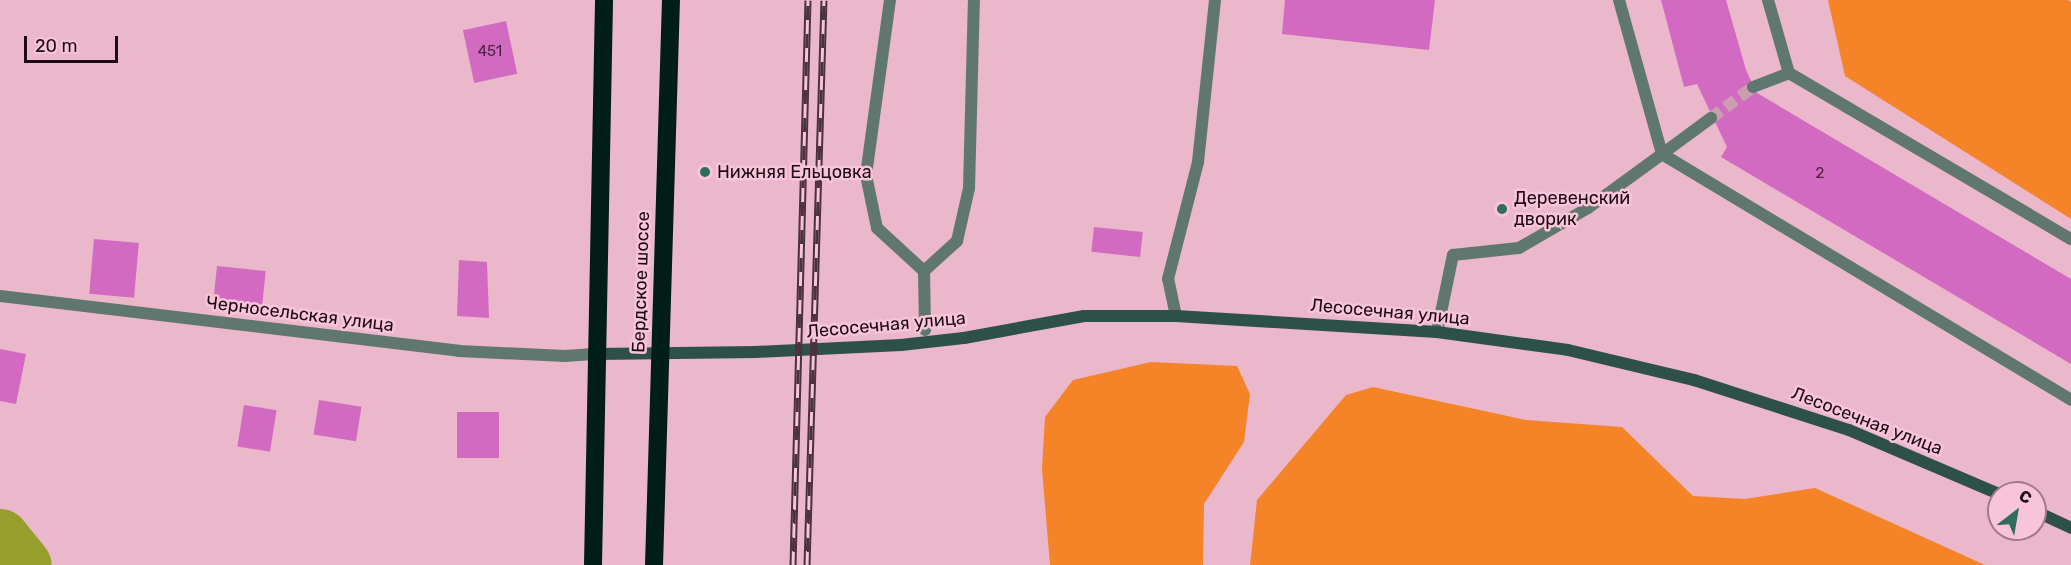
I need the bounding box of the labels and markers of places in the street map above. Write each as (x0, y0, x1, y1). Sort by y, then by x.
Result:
place label: Нижняя Ельцовка (717, 161, 872, 183)
marker: Нижняя Ельцовка (698, 165, 712, 179)
place label: Деревенский дворик (1514, 188, 1630, 230)
marker: Деревенский дворик (1495, 202, 1509, 216)

